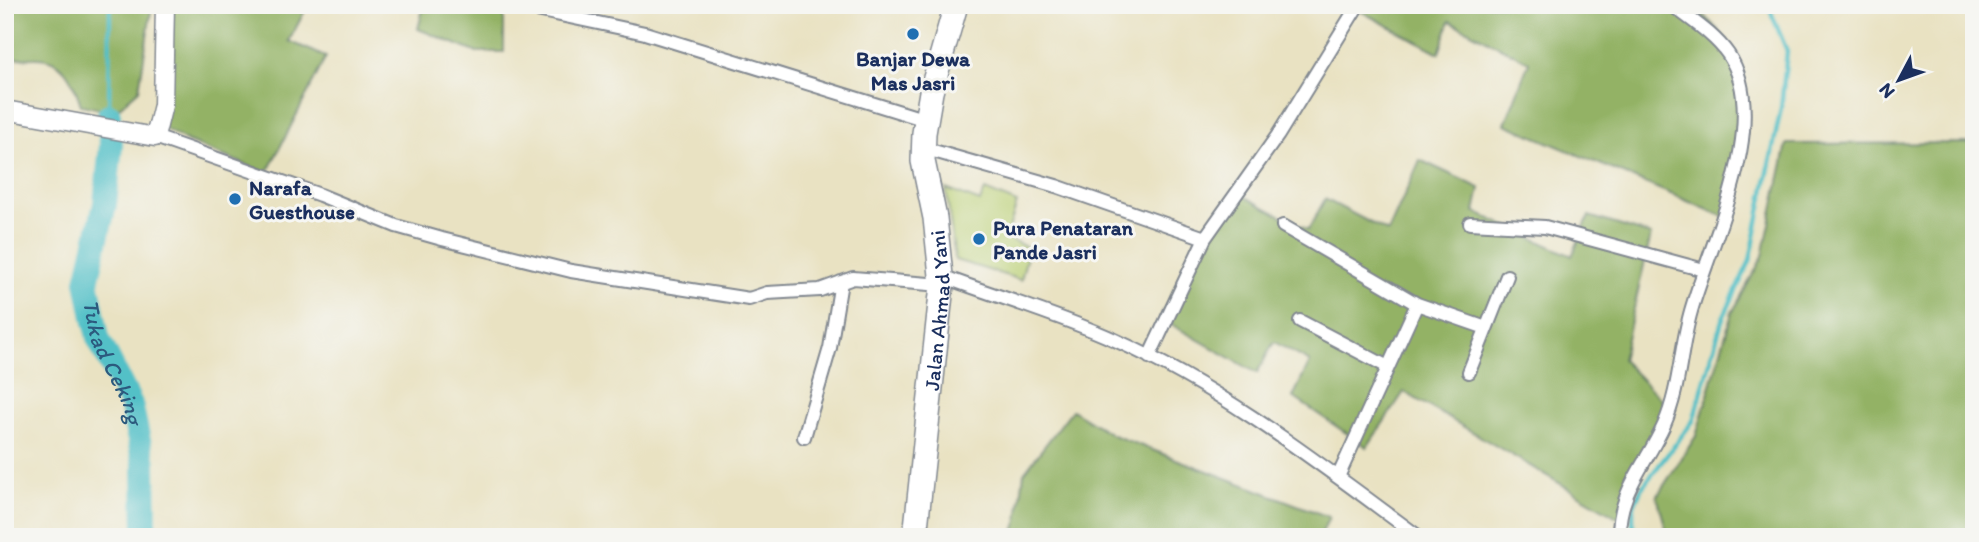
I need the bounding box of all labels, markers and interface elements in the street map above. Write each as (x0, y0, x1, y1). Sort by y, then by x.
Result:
marker: Banjar Dewa Mas Jasri (905, 26, 921, 42)
place label: Banjar Dewa Mas Jasri (856, 46, 971, 95)
north arrow (1864, 46, 1934, 116)
text: N (1874, 78, 1899, 103)
place label: Narafa Guesthouse (249, 175, 355, 224)
marker: Narafa Guesthouse (227, 191, 243, 207)
place label: Pura Penataran Pande Jasri (993, 215, 1134, 264)
street label: Jalan Ahmad Yani (918, 229, 954, 392)
marker: Pura Penataran Pande Jasri (971, 231, 987, 247)
water label: Tukad Ceking (77, 297, 150, 430)

